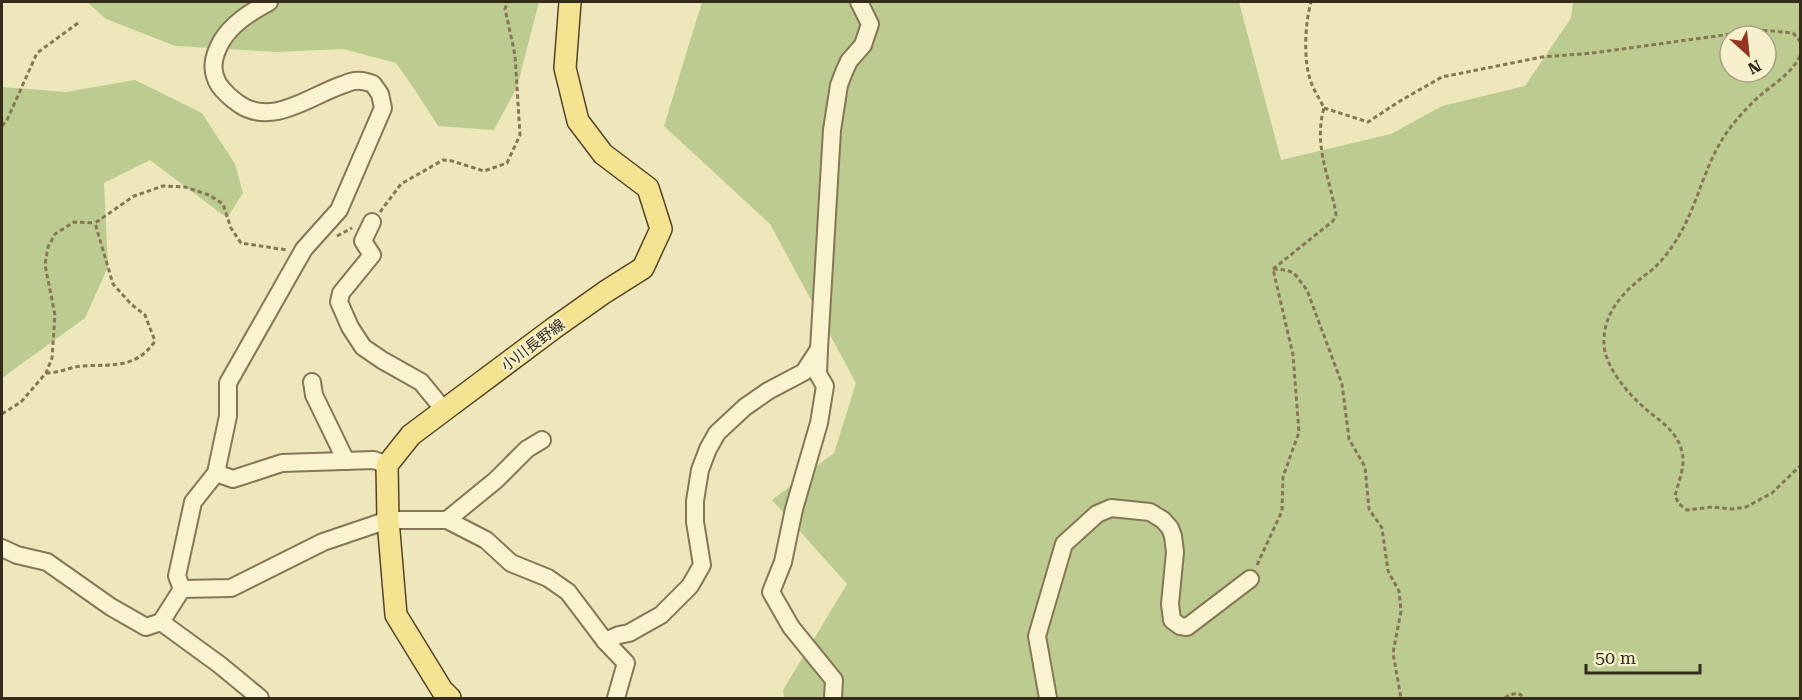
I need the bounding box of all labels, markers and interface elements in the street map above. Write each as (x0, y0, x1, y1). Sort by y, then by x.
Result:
north arrow (1718, 24, 1778, 84)
text: N (1745, 56, 1764, 78)
street label: 小川長野線 (498, 315, 568, 375)
scale bar (1586, 637, 1700, 675)
text: 50 m (1595, 647, 1636, 668)

